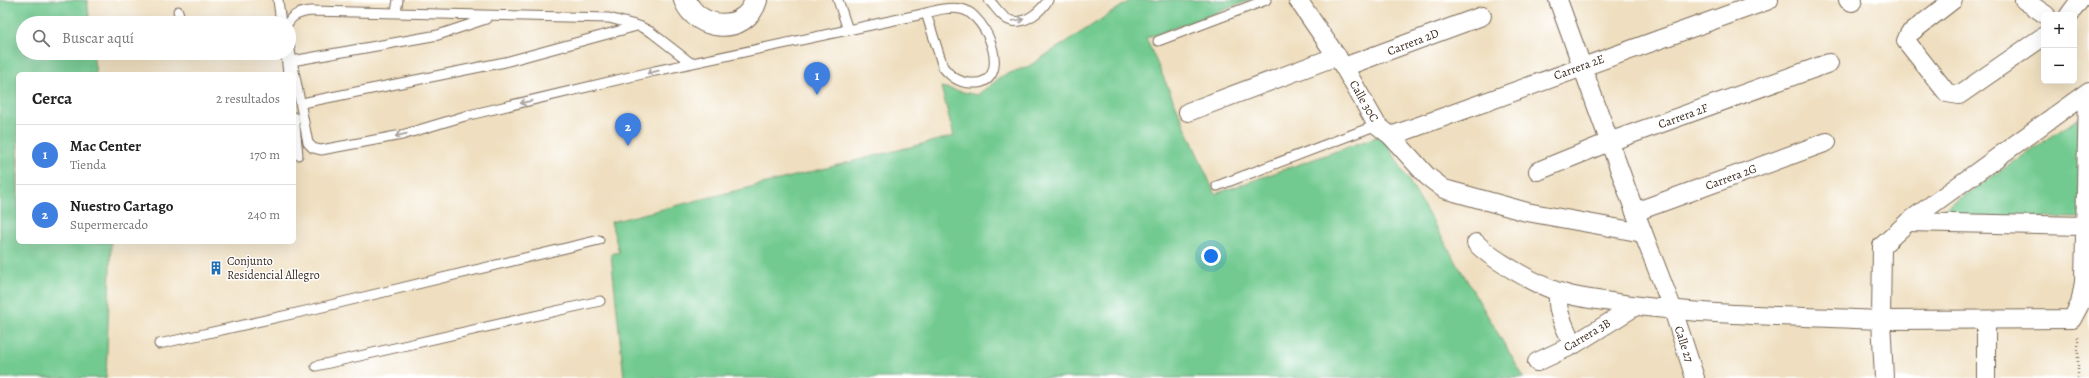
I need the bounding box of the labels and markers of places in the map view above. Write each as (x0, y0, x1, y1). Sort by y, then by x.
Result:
pin: 1 (804, 62, 830, 95)
pin: 2 (615, 113, 641, 146)
place label: Conjunto Residencial Allegro (227, 253, 320, 283)
building icon: Conjunto Residencial Allegro (208, 260, 224, 276)

